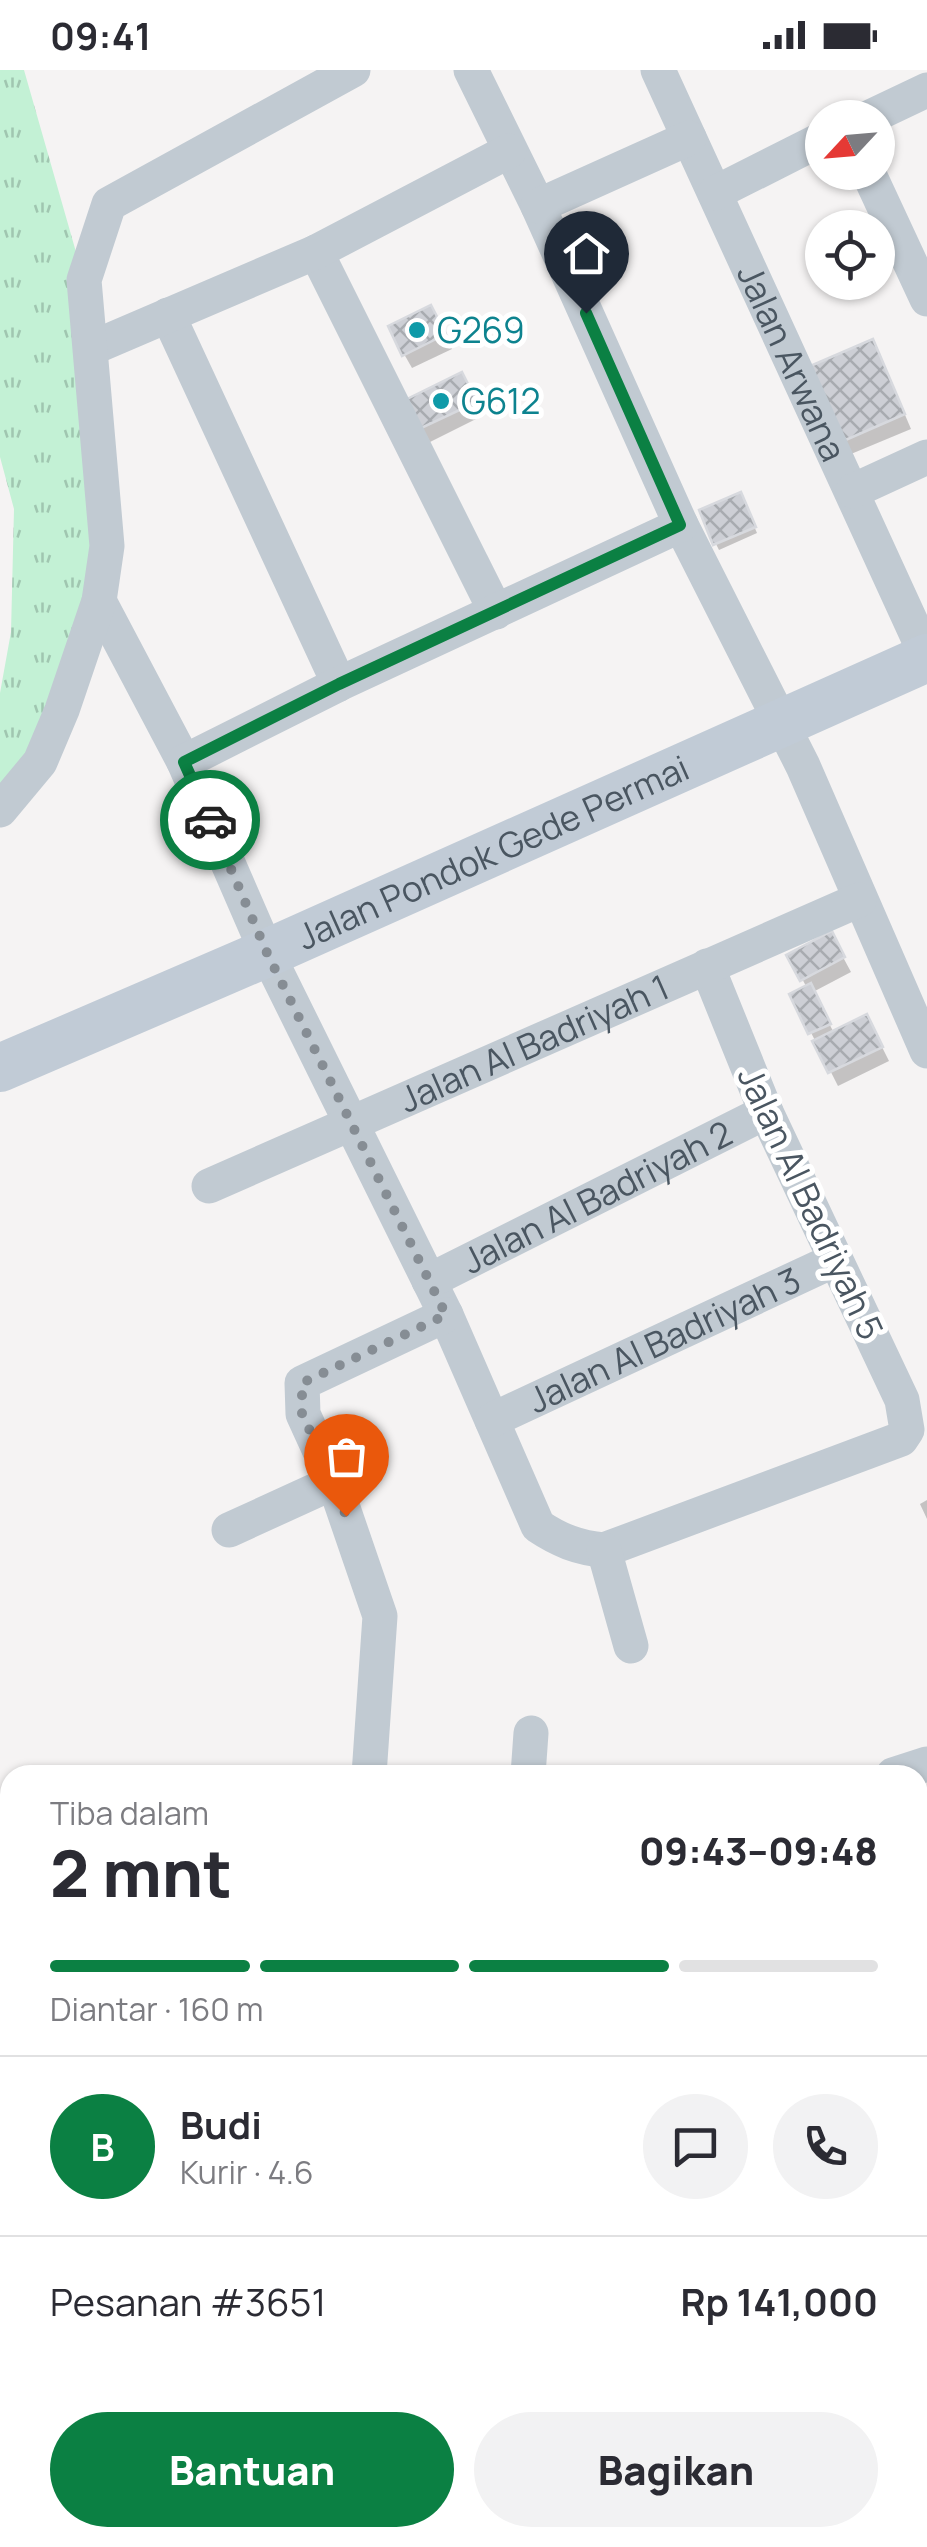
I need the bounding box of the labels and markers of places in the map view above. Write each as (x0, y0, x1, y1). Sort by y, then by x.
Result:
pin (544, 211, 629, 314)
place label: G269 (437, 306, 525, 354)
marker: G269 (406, 319, 428, 341)
place label: G612 (461, 377, 540, 425)
marker: G612 (430, 390, 452, 412)
pin (304, 1414, 389, 1517)

